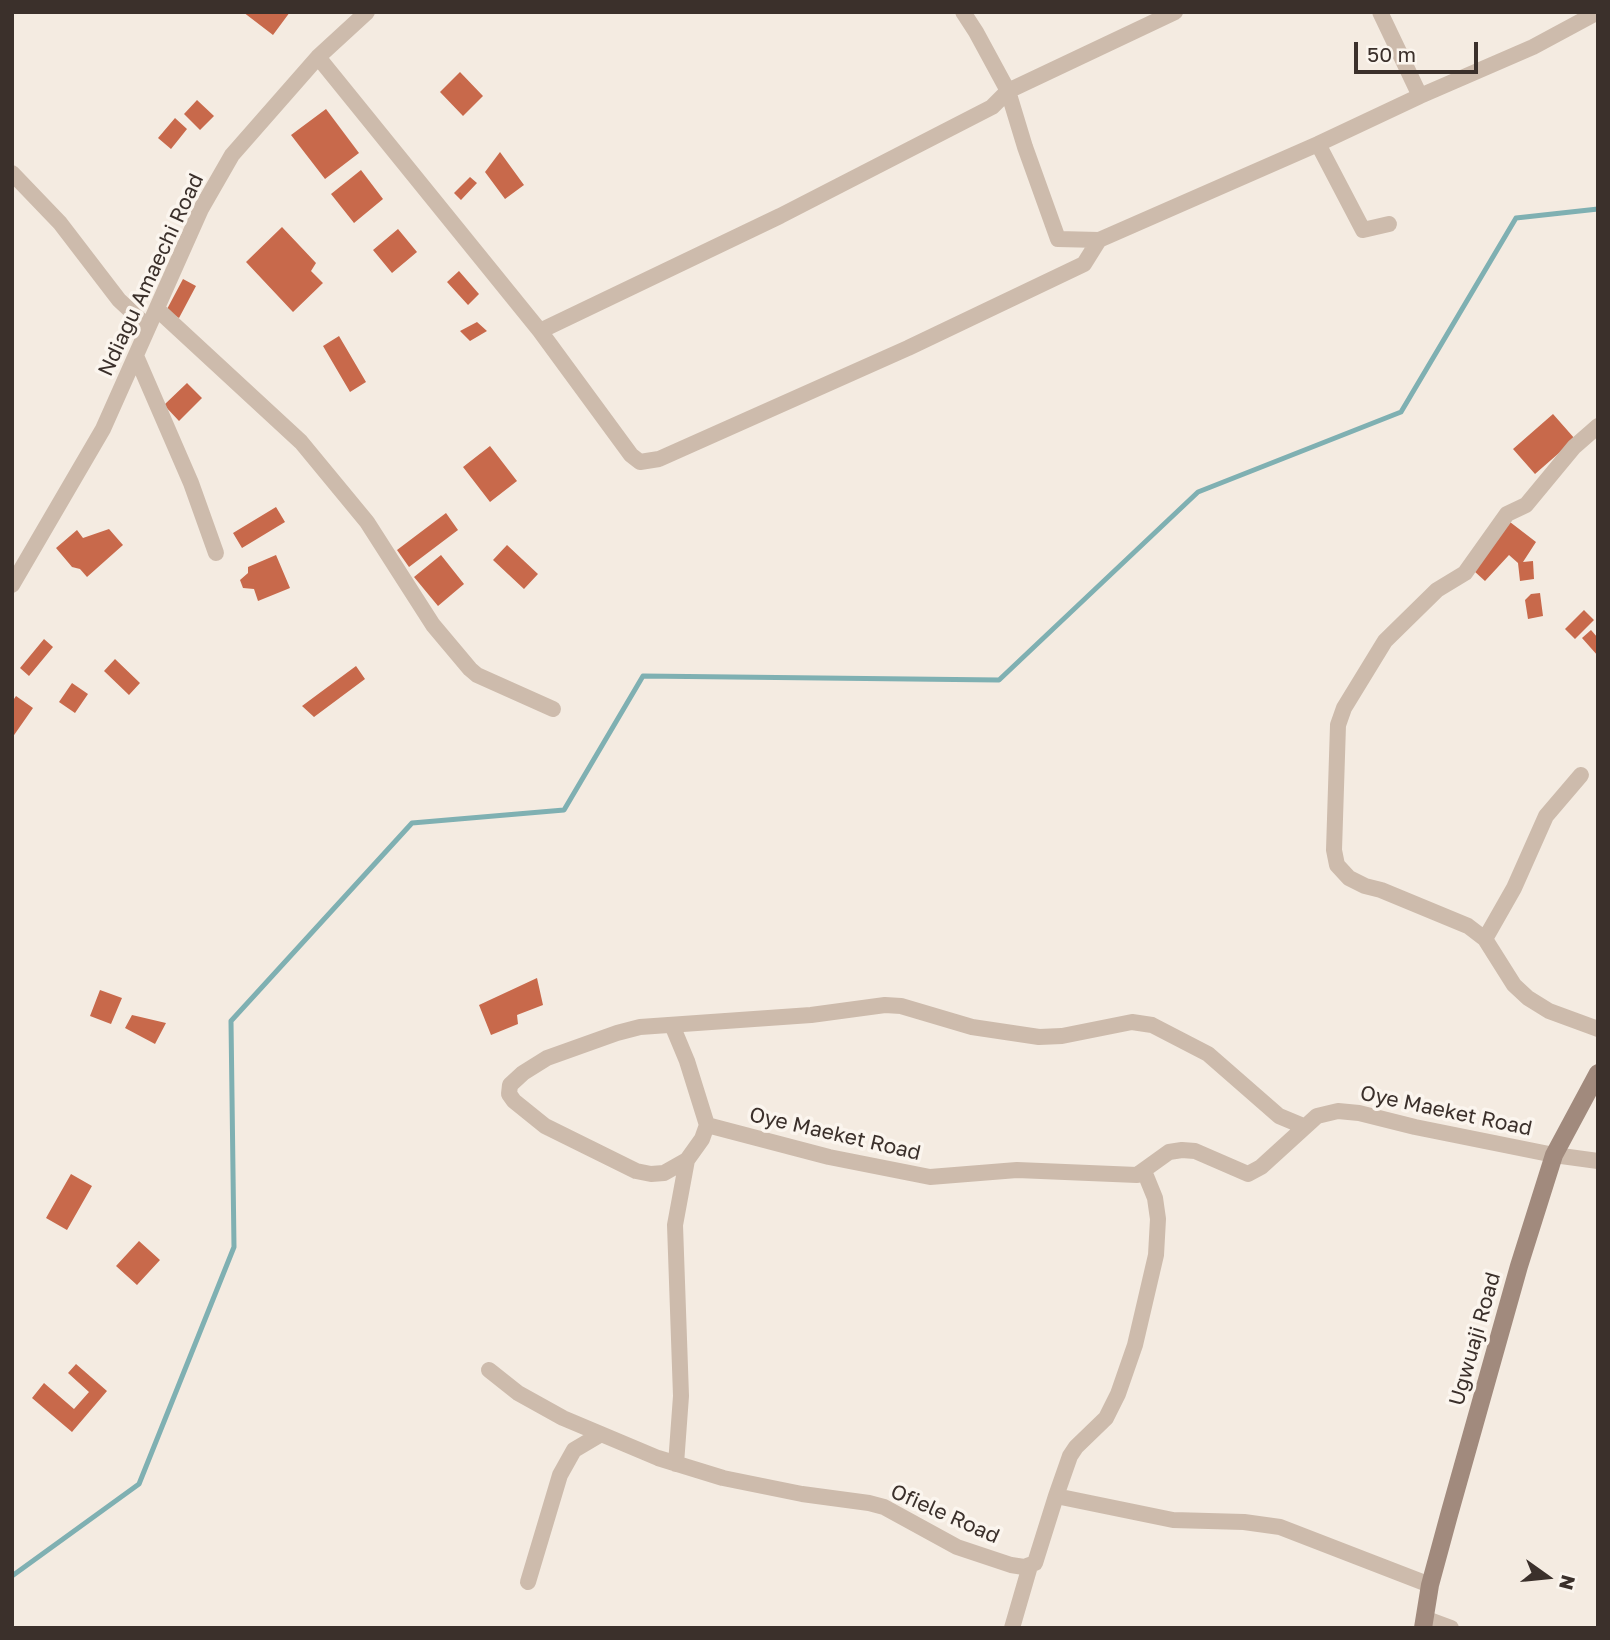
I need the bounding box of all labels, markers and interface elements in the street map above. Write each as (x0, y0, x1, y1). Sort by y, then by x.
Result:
scale bar (1358, 28, 1482, 72)
text: 50 m (1367, 41, 1416, 67)
street label: Ndiagu Amaechi Road (93, 170, 209, 380)
street label: Oye Maeket Road (1358, 1080, 1534, 1142)
street label: Oye Maeket Road (747, 1102, 923, 1166)
street label: Ugwuaji Road (1444, 1269, 1506, 1409)
street label: Ofiele Road (887, 1479, 1003, 1549)
north arrow (1512, 1542, 1582, 1612)
text: N (1555, 1573, 1581, 1593)

